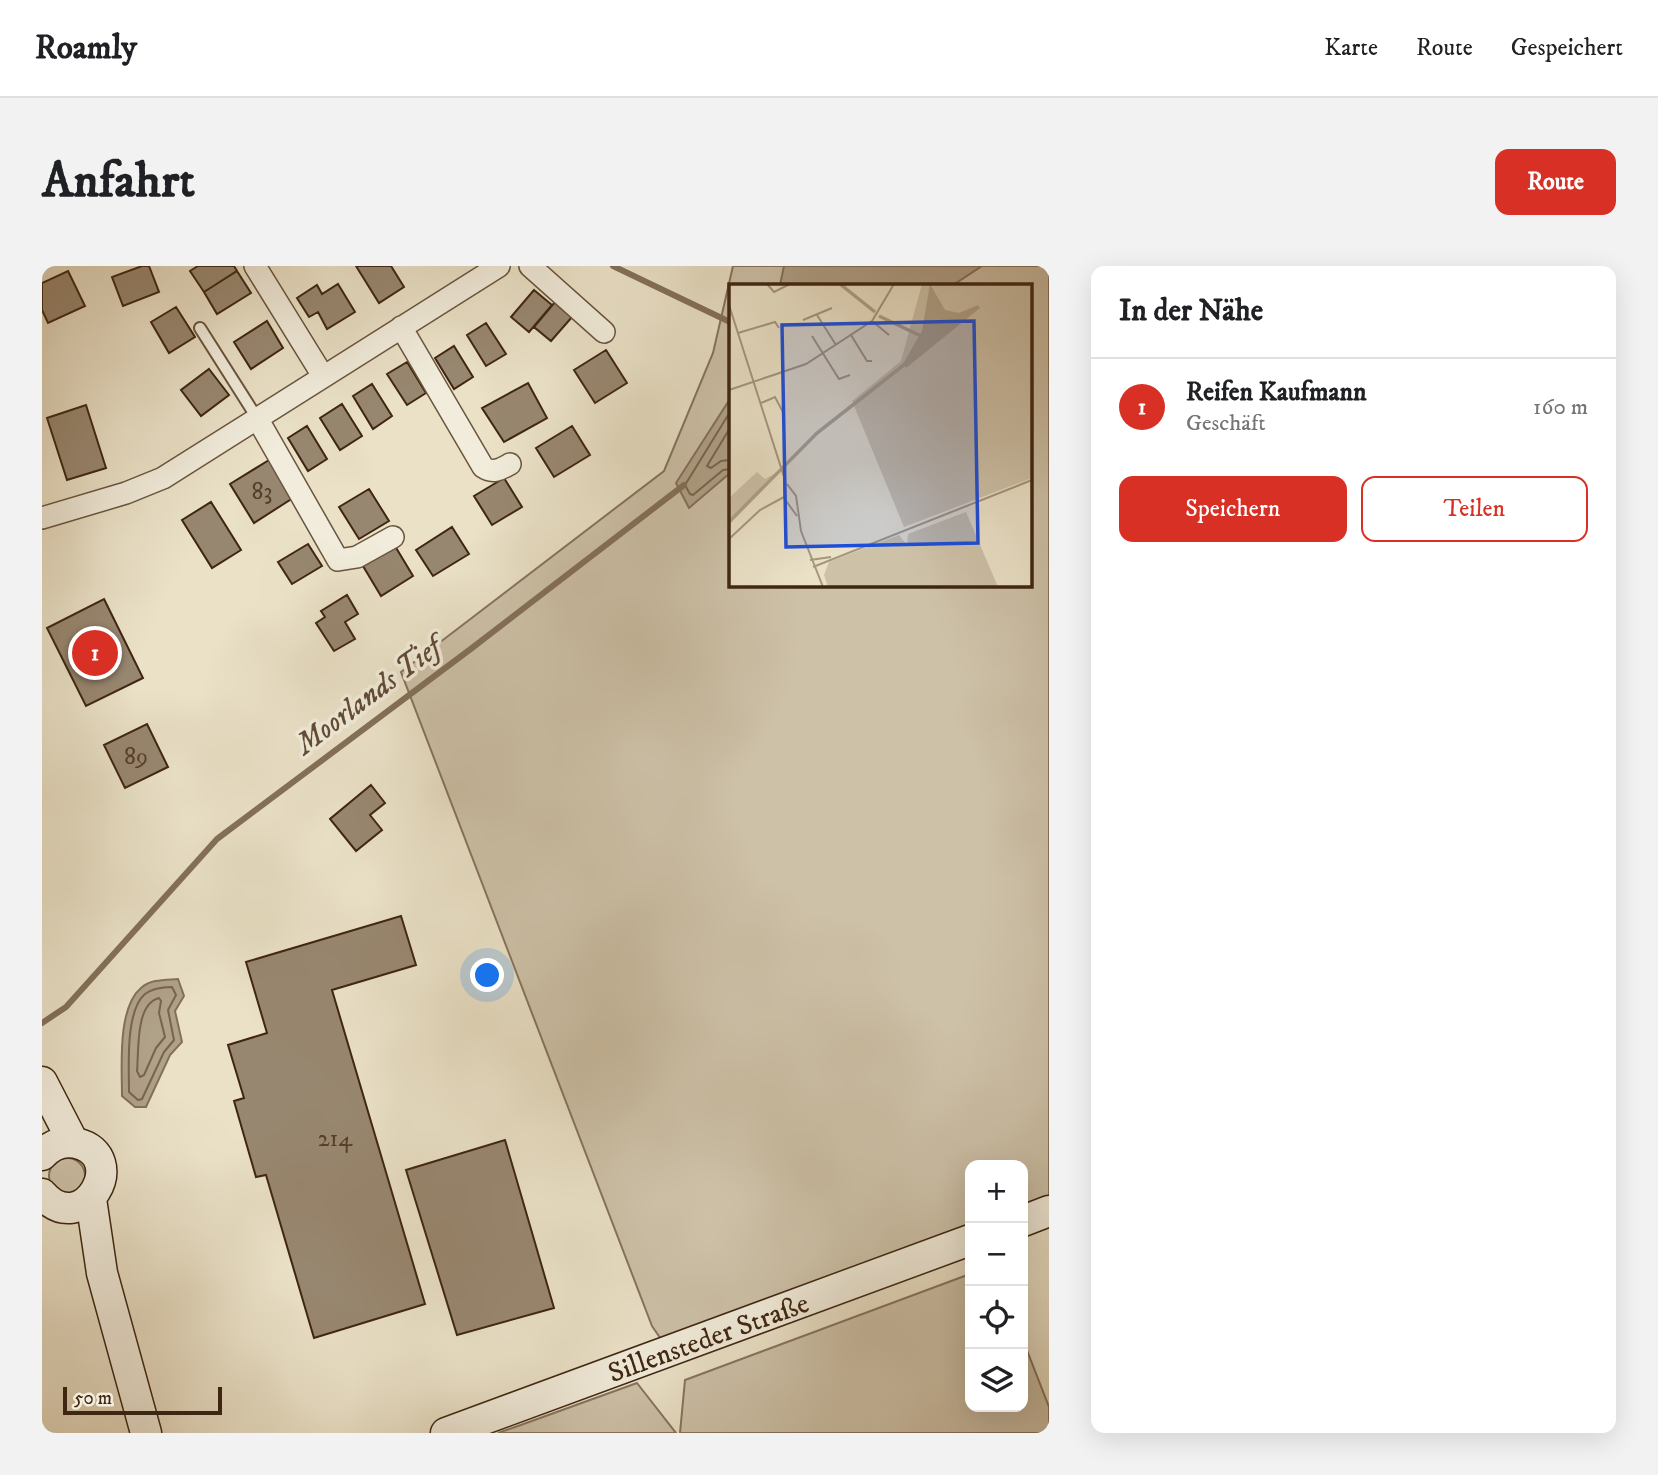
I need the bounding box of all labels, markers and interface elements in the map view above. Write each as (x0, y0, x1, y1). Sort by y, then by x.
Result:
text: Roamly (35, 28, 137, 69)
text: Karte (1324, 33, 1378, 63)
text: Route (1416, 33, 1473, 63)
text: Gespeichert (1511, 33, 1623, 63)
button: Route (1495, 149, 1616, 215)
text: Anfahrt (42, 151, 195, 213)
inset map (729, 284, 1032, 586)
text: In der Nähe (1119, 293, 1263, 330)
text: Reifen Kaufmann (1186, 376, 1367, 409)
text: 1 (1138, 393, 1146, 422)
text: 160 m (1533, 393, 1588, 422)
text: Geschäft (1186, 409, 1266, 438)
button: Speichern (1119, 476, 1347, 542)
button: Teilen (1361, 476, 1588, 542)
house number: 83 (252, 477, 272, 507)
water label: Moorlands Tief (287, 625, 455, 764)
pin: 1 (72, 627, 118, 679)
house number: 89 (124, 742, 148, 772)
your location (470, 958, 504, 992)
house number: 214 (318, 1124, 353, 1154)
map controls (965, 1160, 1028, 1412)
button: + (965, 1160, 1028, 1223)
button: − (965, 1223, 1028, 1286)
street label: Sillensteder Straße (603, 1286, 814, 1391)
button: locate (965, 1286, 1028, 1349)
button: layers (965, 1349, 1028, 1412)
scale bar (63, 1384, 222, 1416)
text: 50 m (74, 1387, 112, 1410)

